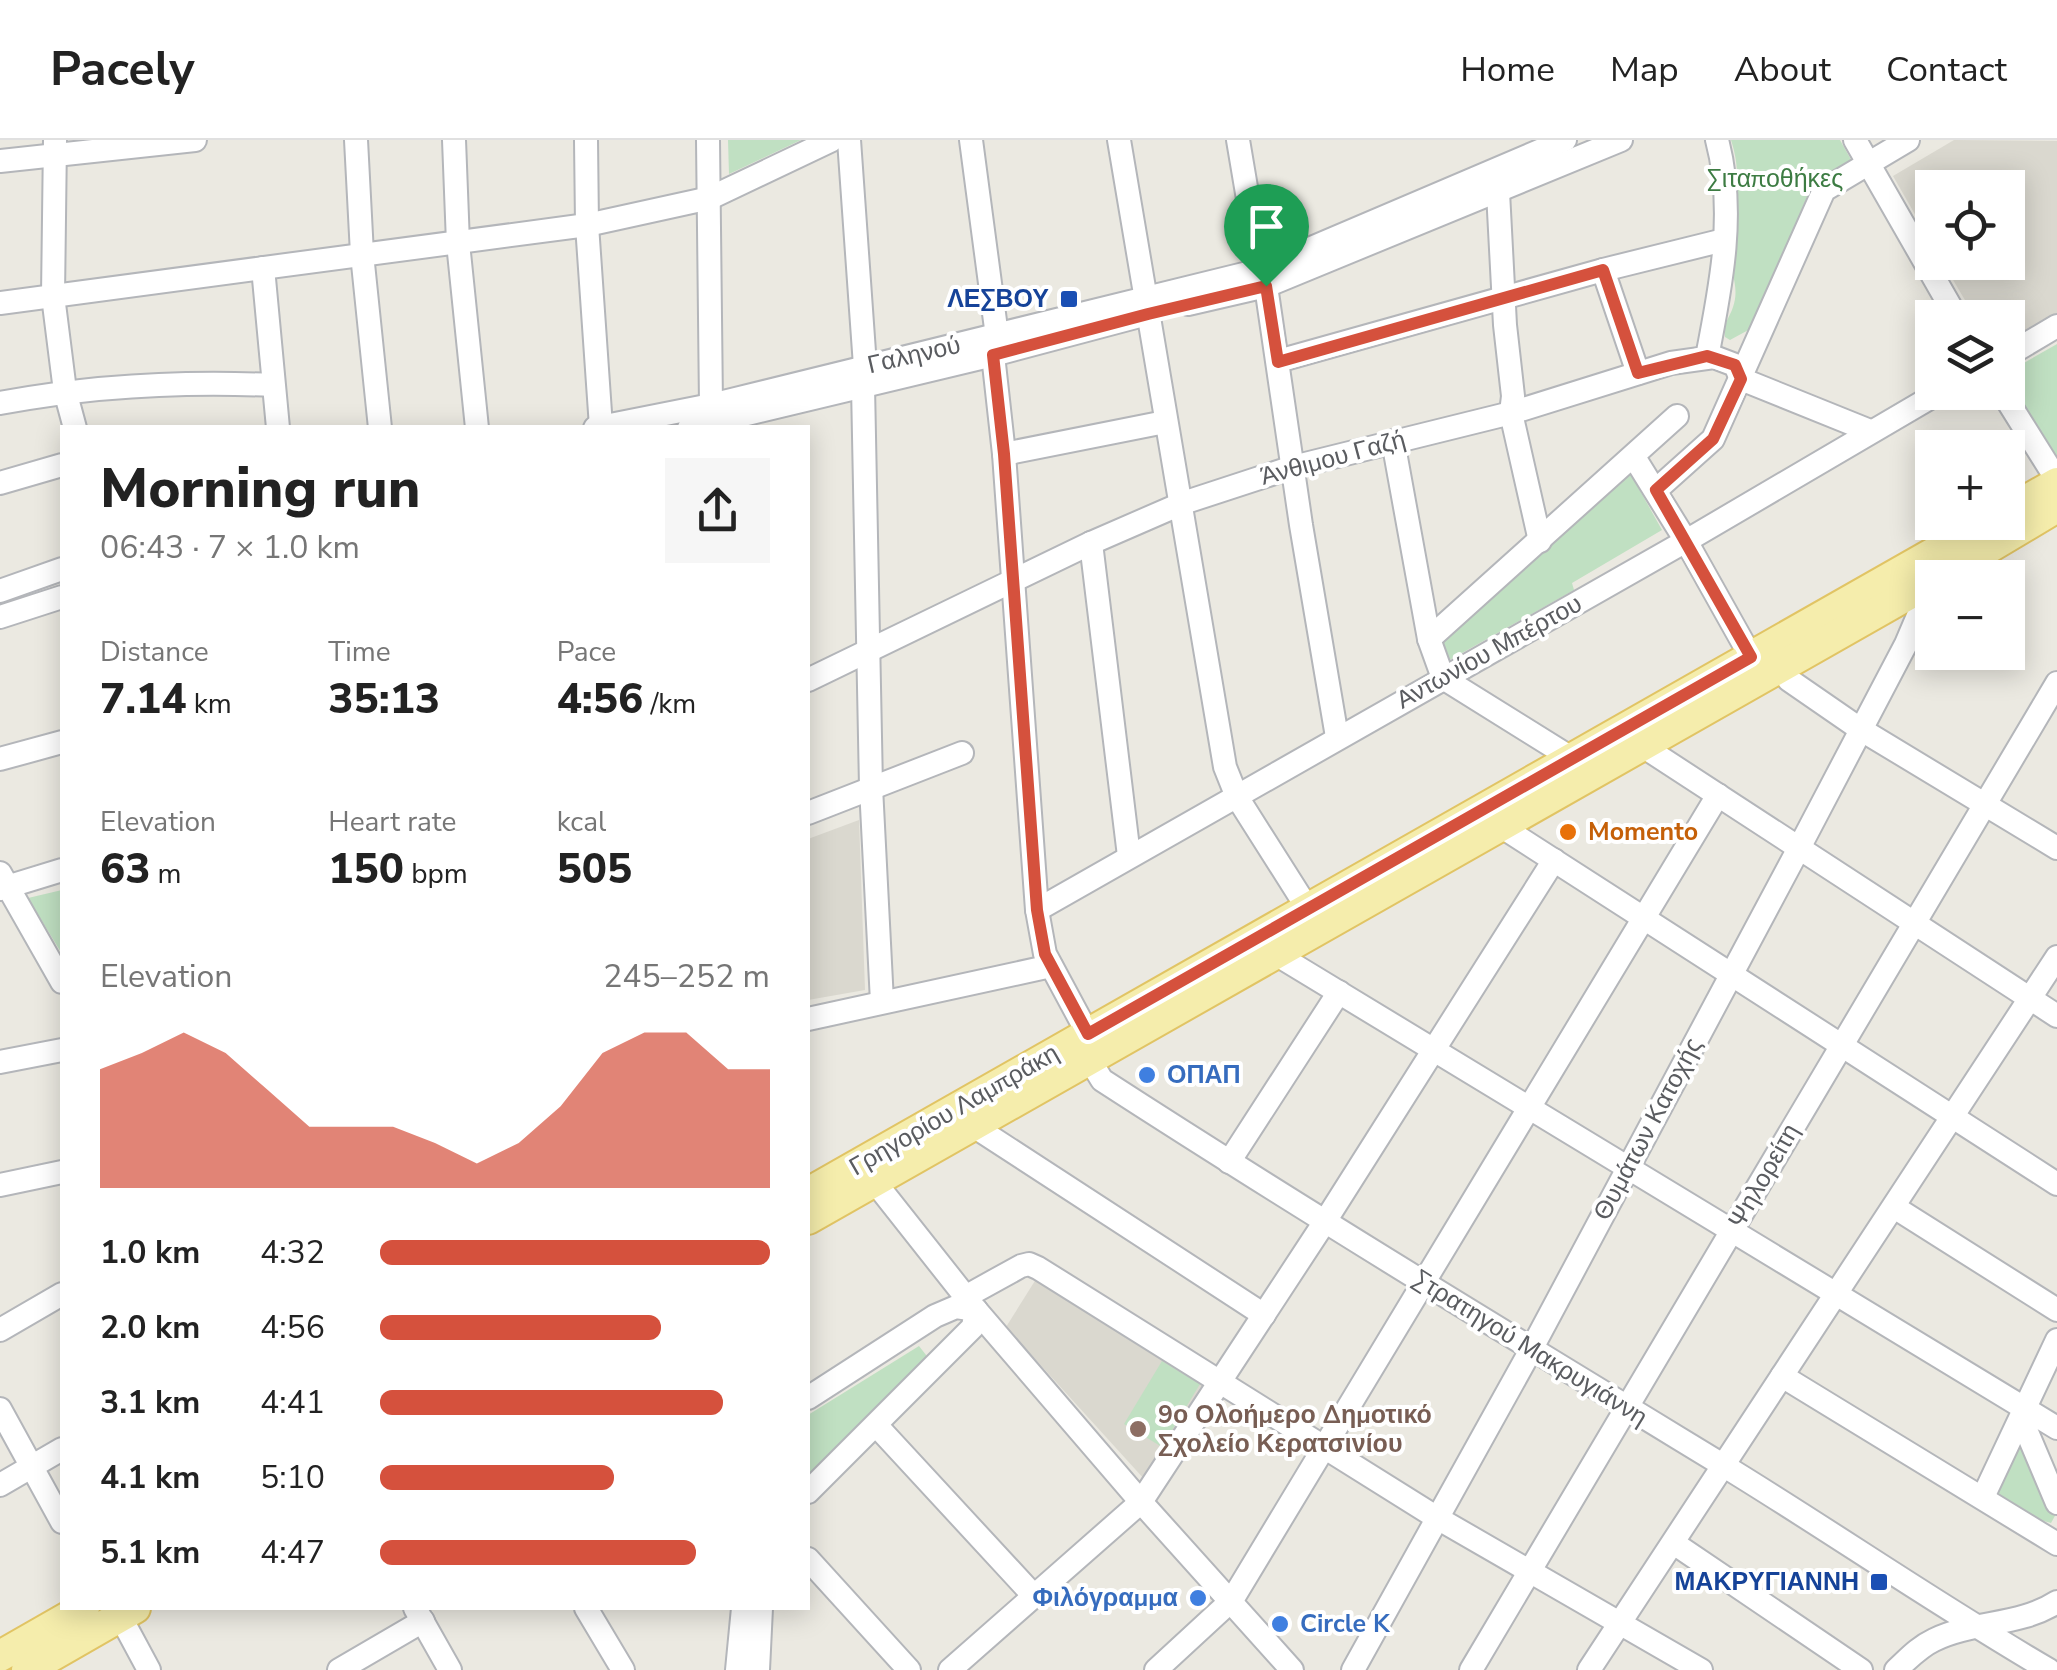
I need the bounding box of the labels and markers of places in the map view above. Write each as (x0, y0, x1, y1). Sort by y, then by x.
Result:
pin (1224, 184, 1309, 287)
place label: ΛΕΣΒΟΥ (947, 282, 1049, 316)
marker: ΛΕΣΒΟΥ (1058, 288, 1080, 310)
place label: Momento (1588, 815, 1698, 849)
marker: Momento (1557, 821, 1579, 843)
place label: ΟΠΑΠ (1167, 1058, 1241, 1092)
marker: ΟΠΑΠ (1136, 1064, 1158, 1086)
place label: 9ο Ολοήμερο Δημοτικό Σχολείο Κερατσινίου (1158, 1398, 1432, 1461)
marker: 9ο Ολοήμερο Δημοτικό Σχολείο Κερατσινίου (1127, 1418, 1149, 1440)
place label: ΜΑΚΡΥΓΙΑΝΝΗ (1675, 1565, 1859, 1599)
marker: ΜΑΚΡΥΓΙΑΝΝΗ (1868, 1571, 1890, 1593)
place label: Φιλόγραμμα (1033, 1581, 1179, 1615)
marker: Φιλόγραμμα (1187, 1587, 1209, 1609)
place label: Circle K (1300, 1607, 1391, 1641)
marker: Circle K (1269, 1613, 1291, 1635)

